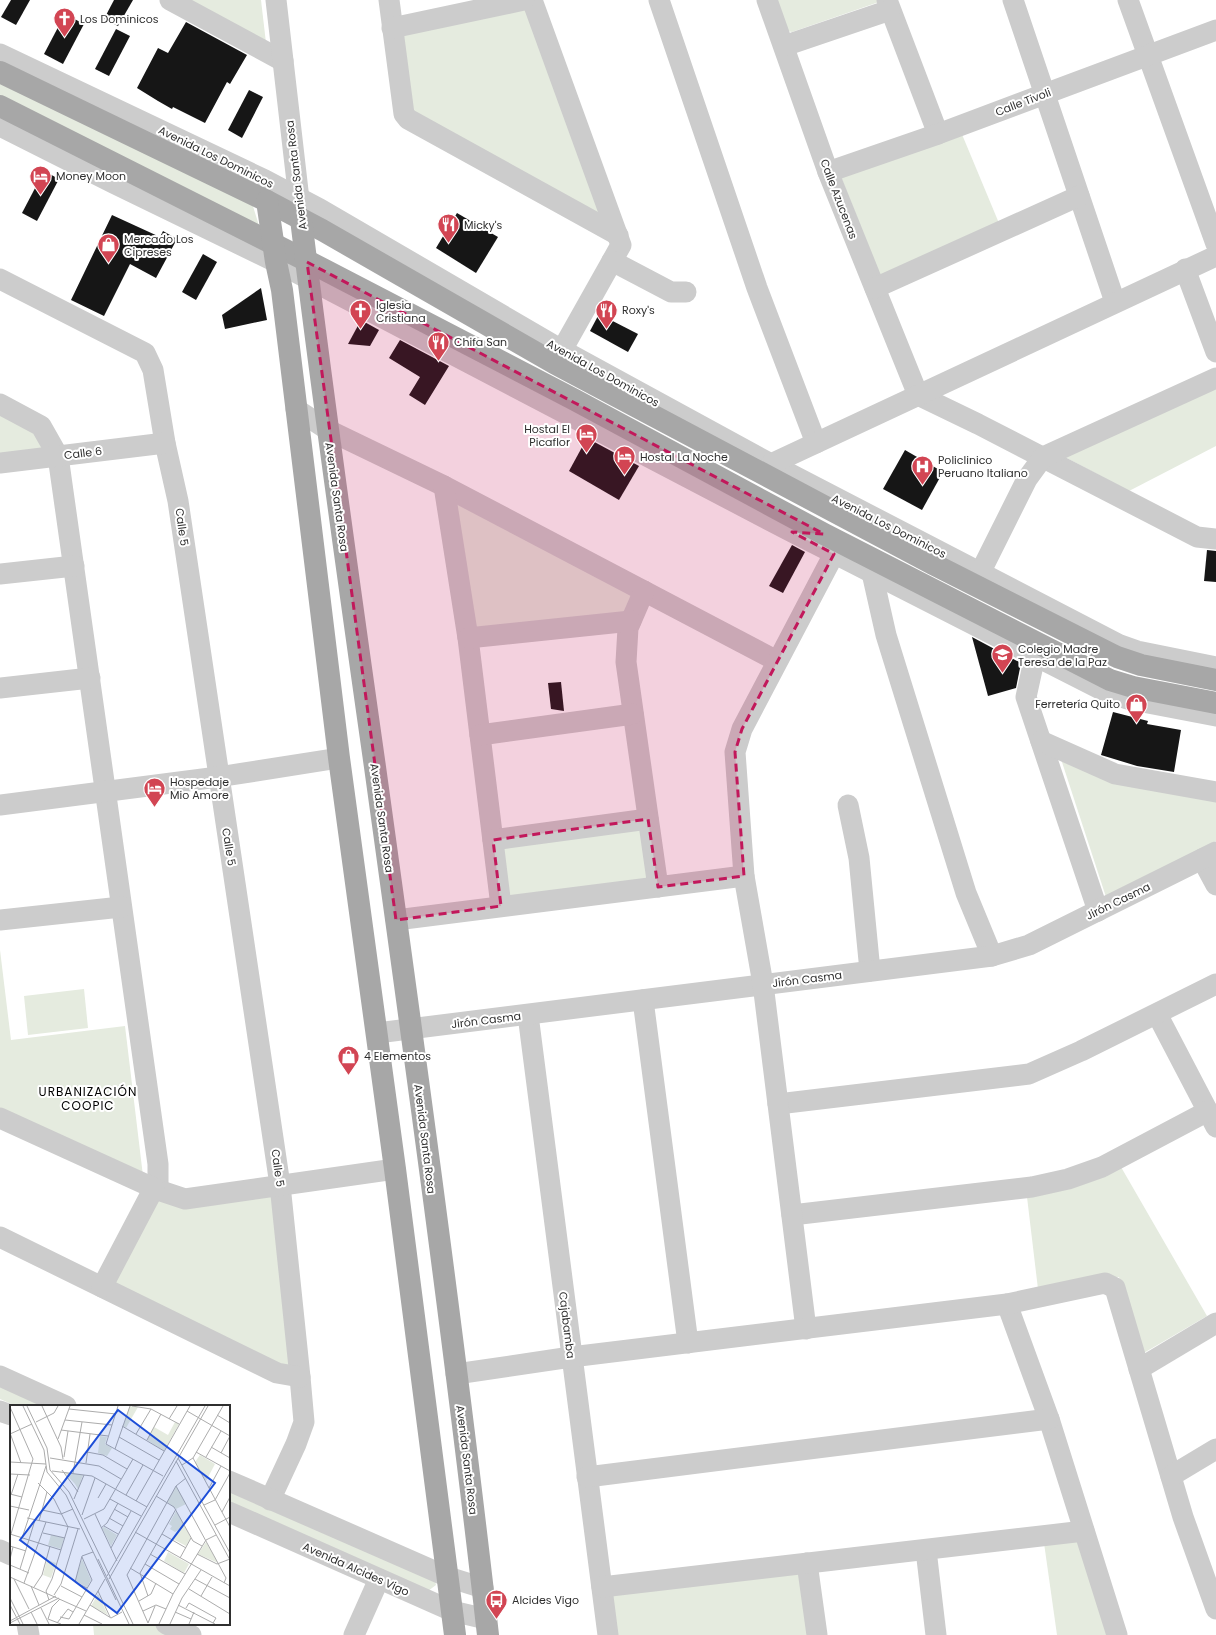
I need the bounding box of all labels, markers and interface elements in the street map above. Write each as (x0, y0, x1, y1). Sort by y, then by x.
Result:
church icon: Los Dominicos (51, 6, 77, 39)
place label: Los Dominicos (80, 11, 159, 27)
street label: Calle Tivoli (993, 84, 1053, 120)
street label: Avenida Santa Rosa (281, 119, 311, 231)
street label: Avenida Los Dominicos (156, 122, 277, 192)
street label: Calle Azucenas (816, 157, 862, 241)
hotel icon: Money Moon (27, 163, 53, 196)
place label: Money Moon (56, 168, 126, 184)
restaurant icon: Micky's (436, 212, 462, 245)
place label: Micky's (464, 217, 502, 233)
place label: Mercado Los Cipreses (124, 231, 194, 260)
shop icon: Mercado Los Cipreses (96, 232, 122, 265)
place label: Iglesia Cristiana (376, 297, 426, 326)
restaurant icon: Roxy's (594, 297, 620, 330)
church icon: Iglesia Cristiana (348, 298, 374, 331)
place label: Roxy's (622, 302, 655, 318)
restaurant icon: Chifa San (425, 329, 451, 362)
place label: Chifa San (454, 334, 507, 350)
street label: Avenida Los Dominicos (544, 335, 662, 411)
place label: Hostal El Picaflor (524, 421, 570, 450)
hotel icon: Hostal El Picaflor (573, 422, 599, 455)
street label: Avenida Santa Rosa (321, 441, 353, 553)
street label: Calle 6 (63, 443, 103, 463)
hotel icon: Hostal La Noche (611, 444, 637, 477)
place label: Hostal La Noche (640, 449, 728, 465)
place label: Policlinico Peruano Italiano (938, 452, 1028, 481)
hospital icon: Policlinico Peruano Italiano (910, 453, 936, 486)
street label: Avenida Los Dominicos (829, 490, 949, 562)
street label: Calle 5 (171, 507, 193, 547)
place label: Colegio Madre Teresa de la Paz (1018, 641, 1107, 670)
school or university icon: Colegio Madre Teresa de la Paz (989, 642, 1015, 675)
shop icon: Ferretería Quito (1123, 691, 1149, 724)
place label: Ferretería Quito (1035, 696, 1120, 712)
street label: Avenida Santa Rosa (366, 762, 398, 874)
place label: Hospedaje Mio Amore (170, 774, 229, 803)
hotel icon: Hospedaje Mio Amore (141, 775, 167, 808)
street label: Calle 5 (218, 827, 240, 867)
street label: Jirón Casma (1083, 878, 1153, 924)
street label: Jirón Casma (771, 967, 843, 991)
street label: Jirón Casma (450, 1008, 522, 1032)
shop icon: 4 Elementos (336, 1043, 362, 1076)
place label: 4 Elementos (364, 1048, 431, 1064)
district label: URBANIZACIÓN COOPIC (39, 1083, 137, 1114)
street label: Avenida Santa Rosa (410, 1083, 440, 1195)
street label: Calle 5 (267, 1148, 289, 1188)
street label: Cajabamba (555, 1291, 579, 1359)
street label: Avenida Santa Rosa (452, 1404, 482, 1516)
inset map (10, 1405, 230, 1625)
street label: Avenida Alcides Vigo (300, 1538, 412, 1600)
bus stop icon: Alcides Vigo (483, 1587, 509, 1620)
place label: Alcides Vigo (512, 1592, 579, 1608)

